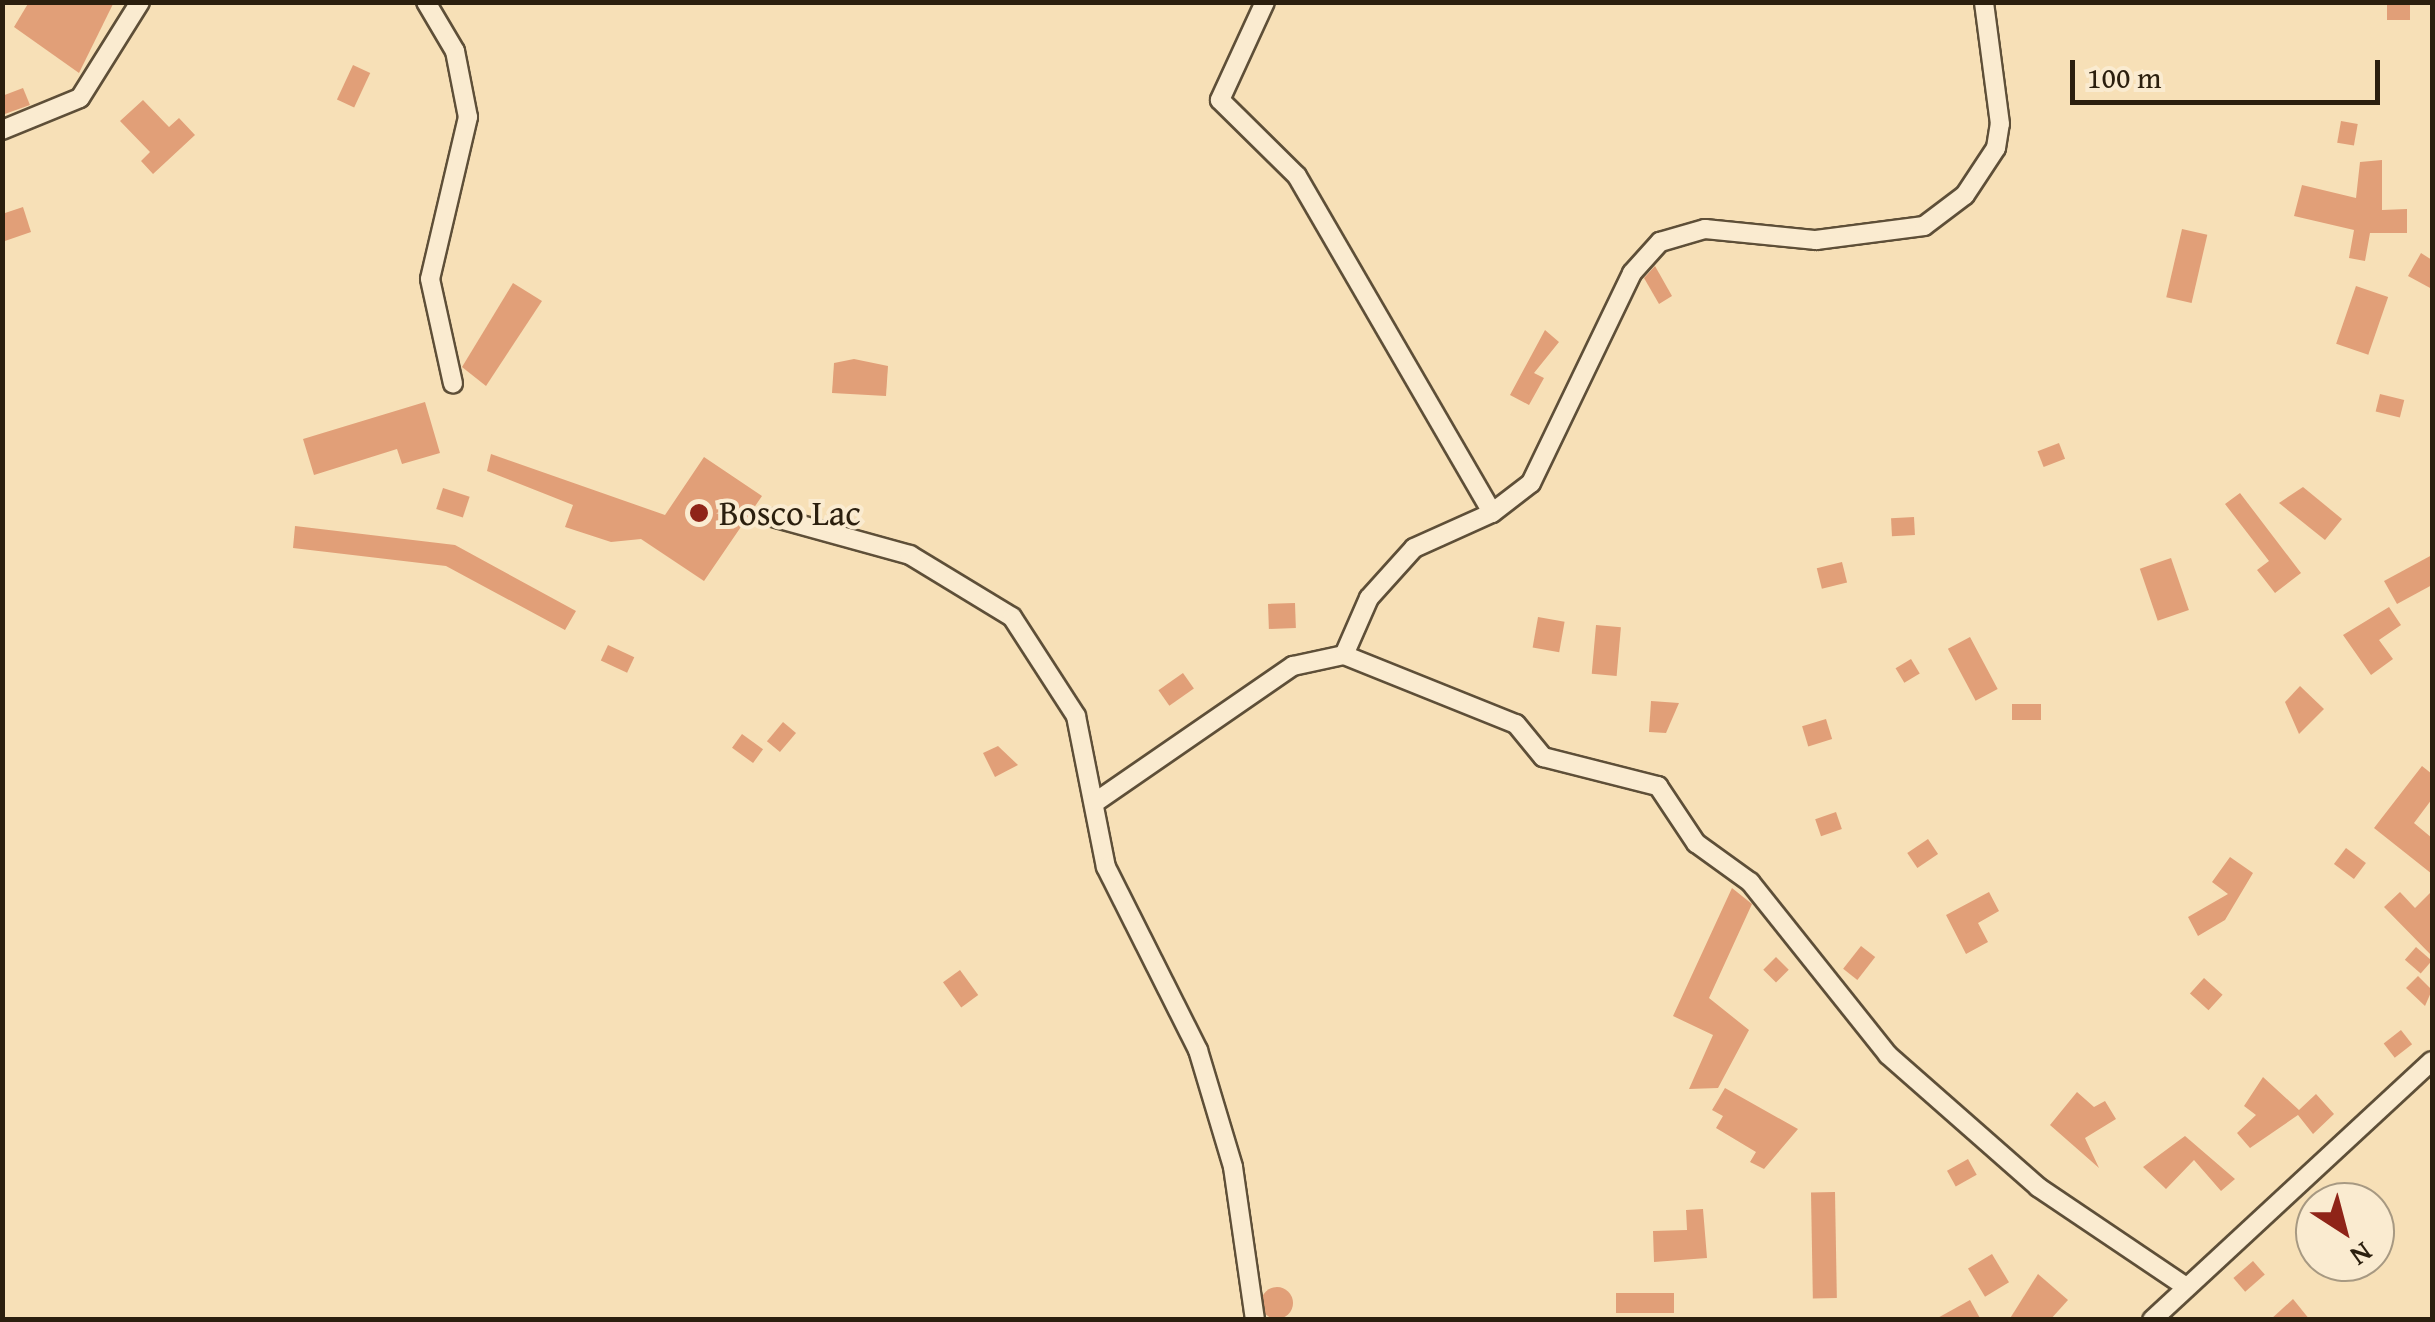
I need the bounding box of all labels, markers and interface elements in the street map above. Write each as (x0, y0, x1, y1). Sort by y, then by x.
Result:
scale bar (2075, 40, 2385, 102)
text: 100 m (2087, 55, 2161, 99)
place label: Bosco Lac (719, 492, 861, 534)
marker: Bosco Lac (688, 502, 710, 524)
north arrow (2295, 1182, 2395, 1282)
text: N (2342, 1233, 2381, 1277)

